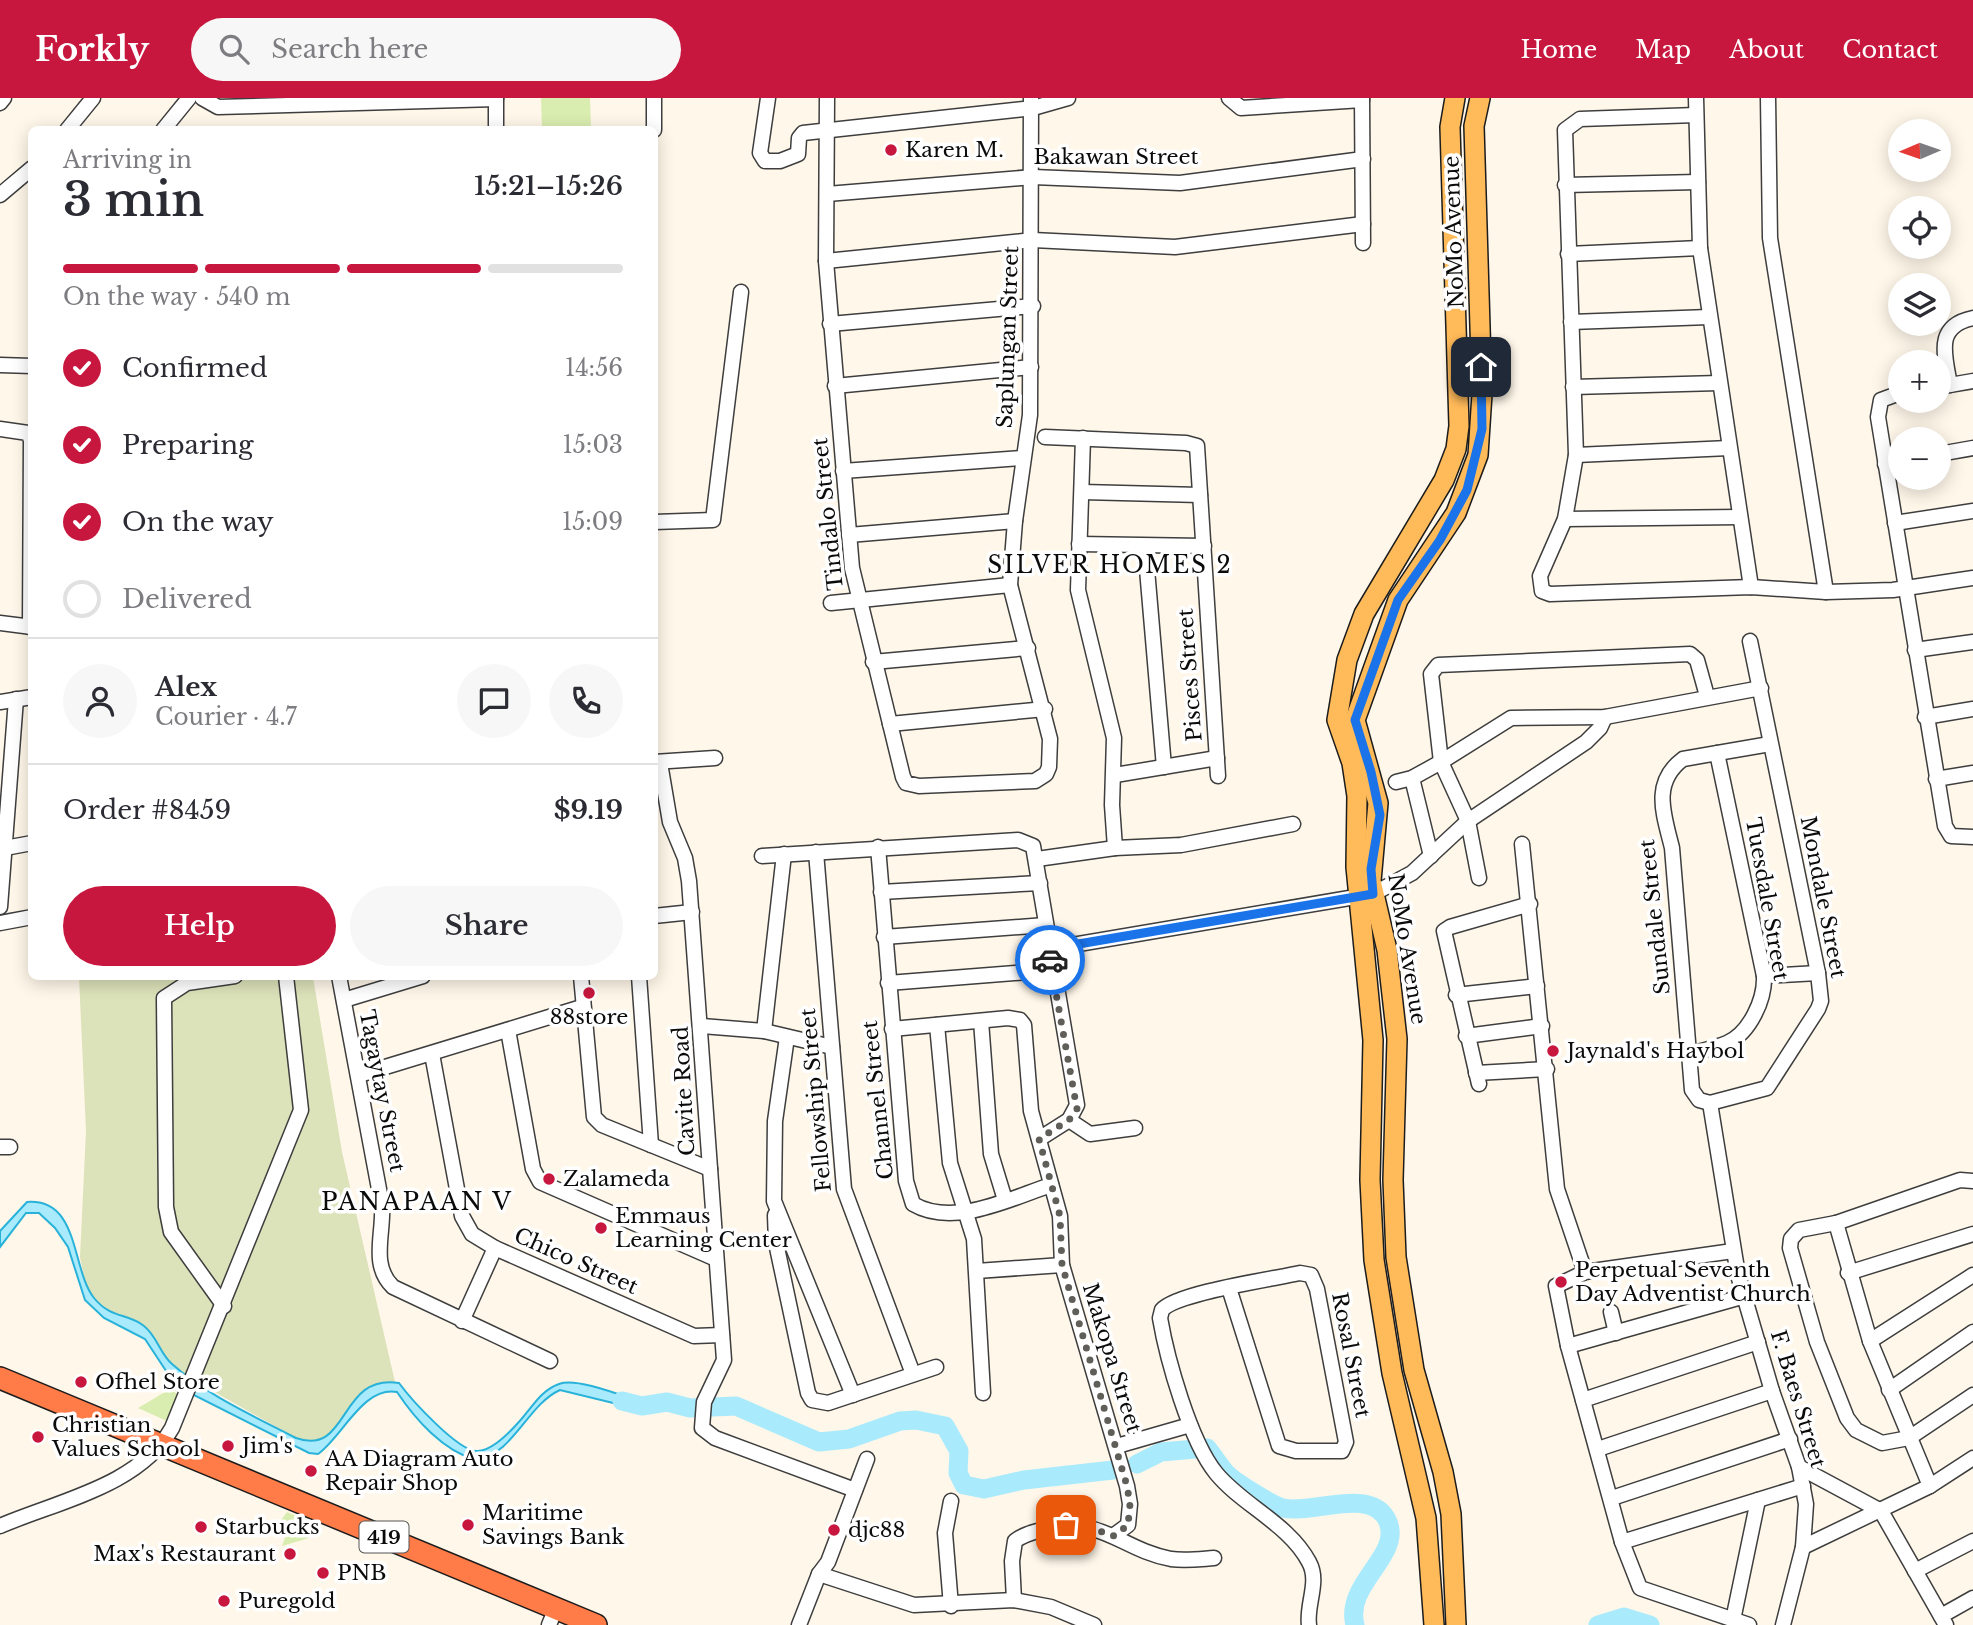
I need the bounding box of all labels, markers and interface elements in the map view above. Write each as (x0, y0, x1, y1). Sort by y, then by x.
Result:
search box (191, 18, 681, 81)
text: Forkly (35, 29, 149, 70)
icon: search (215, 30, 253, 68)
text: Search here (271, 33, 428, 65)
text: Home (1521, 35, 1597, 64)
text: Map (1635, 35, 1691, 64)
text: About (1729, 35, 1804, 64)
text: Contact (1842, 35, 1938, 64)
north arrow (1888, 119, 1951, 182)
map controls (1888, 119, 1951, 490)
place label: Karen M. (905, 137, 1004, 163)
marker: Karen M. (883, 142, 899, 158)
street label: Bakawan Street (1034, 144, 1198, 170)
text: Arriving in (63, 146, 192, 174)
street label: NoMo Avenue (1438, 155, 1470, 309)
text: 15:21–15:26 (474, 170, 623, 202)
text: 3 min (63, 171, 204, 228)
button: locate (1888, 196, 1951, 259)
street label: Saplungan Street (992, 245, 1024, 429)
button: layers (1888, 273, 1951, 336)
text: On the way · 540 m (63, 283, 290, 311)
pin (1451, 337, 1511, 397)
icon: home (1462, 348, 1500, 386)
icon: check (63, 349, 101, 387)
button: + (1888, 350, 1951, 413)
text: Confirmed (122, 352, 267, 384)
text: 14:56 (565, 354, 623, 382)
icon: check (63, 426, 101, 464)
button: − (1888, 427, 1951, 490)
text: Preparing (122, 429, 254, 461)
text: 15:03 (563, 431, 623, 459)
street label: Tindalo Street (807, 436, 849, 592)
icon: check (63, 503, 101, 541)
text: On the way (122, 506, 274, 538)
text: 15:09 (562, 508, 623, 536)
district label: SILVER HOMES 2 (987, 551, 1233, 579)
text: Delivered (122, 583, 252, 615)
street label: Pisces Street (1172, 608, 1208, 742)
button: person (63, 664, 137, 738)
button: chat (457, 664, 531, 738)
button: phone (549, 664, 623, 738)
text: Alex (155, 671, 217, 703)
text: Courier · 4.7 (155, 703, 297, 731)
text: Order #8459 (63, 794, 231, 826)
text: $9.19 (554, 794, 623, 826)
street label: Mondale Street (1795, 814, 1851, 980)
street label: Tuesdale Street (1740, 815, 1794, 983)
street label: Sundale Street (1634, 838, 1676, 996)
street label: NoMo Avenue (1382, 872, 1432, 1026)
button: Help (63, 886, 336, 966)
button: Share (350, 886, 623, 966)
courier (1015, 925, 1085, 995)
icon: car (1031, 941, 1069, 979)
marker: 88store (581, 985, 597, 1001)
place label: 88store (550, 1004, 628, 1030)
street label: Fellowship Street (795, 1007, 837, 1193)
street label: Tagaytay Street (354, 1008, 410, 1174)
street label: Channel Street (857, 1019, 899, 1181)
street label: Cavite Road (668, 1025, 700, 1157)
place label: Jaynald's Haybol (1564, 1038, 1745, 1064)
marker: Jaynald's Haybol (1545, 1043, 1561, 1059)
place label: Zalameda (563, 1166, 670, 1192)
marker: Zalameda (541, 1171, 557, 1187)
district label: PANAPAAN V (321, 1187, 513, 1216)
place label: Emmaus Learning Center (615, 1203, 792, 1253)
marker: Emmaus Learning Center (593, 1220, 609, 1236)
street label: Chico Street (510, 1222, 642, 1300)
place label: Perpetual Seventh Day Adventist Church (1575, 1257, 1811, 1307)
marker: Perpetual Seventh Day Adventist Church (1553, 1274, 1569, 1290)
street label: Makopa Street (1077, 1280, 1147, 1436)
street label: Rosal Street (1326, 1290, 1376, 1420)
street label: F. Baes Street (1765, 1327, 1831, 1471)
place label: Ofhel Store (95, 1369, 220, 1395)
marker: Ofhel Store (73, 1374, 89, 1390)
place label: Christian Values School (51, 1412, 200, 1462)
marker: Christian Values School (30, 1429, 46, 1445)
place label: Jim's (239, 1433, 293, 1459)
marker: Jim's (220, 1438, 236, 1454)
place label: AA Diagram Auto Repair Shop (324, 1446, 514, 1496)
marker: AA Diagram Auto Repair Shop (303, 1463, 319, 1479)
pin (1036, 1495, 1096, 1555)
place label: Maritime Savings Bank (482, 1500, 625, 1550)
icon: bag (1047, 1506, 1085, 1544)
place label: Starbucks (215, 1514, 320, 1540)
marker: Maritime Savings Bank (460, 1517, 476, 1533)
place label: djc88 (848, 1517, 905, 1543)
marker: Starbucks (193, 1519, 209, 1535)
road number: 419 (360, 1522, 408, 1553)
marker: djc88 (826, 1522, 842, 1538)
place label: Max's Restaurant (93, 1541, 276, 1567)
marker: Max's Restaurant (282, 1546, 298, 1562)
place label: PNB (337, 1560, 386, 1586)
marker: PNB (315, 1565, 331, 1581)
place label: Puregold (238, 1588, 336, 1614)
marker: Puregold (216, 1593, 232, 1609)

